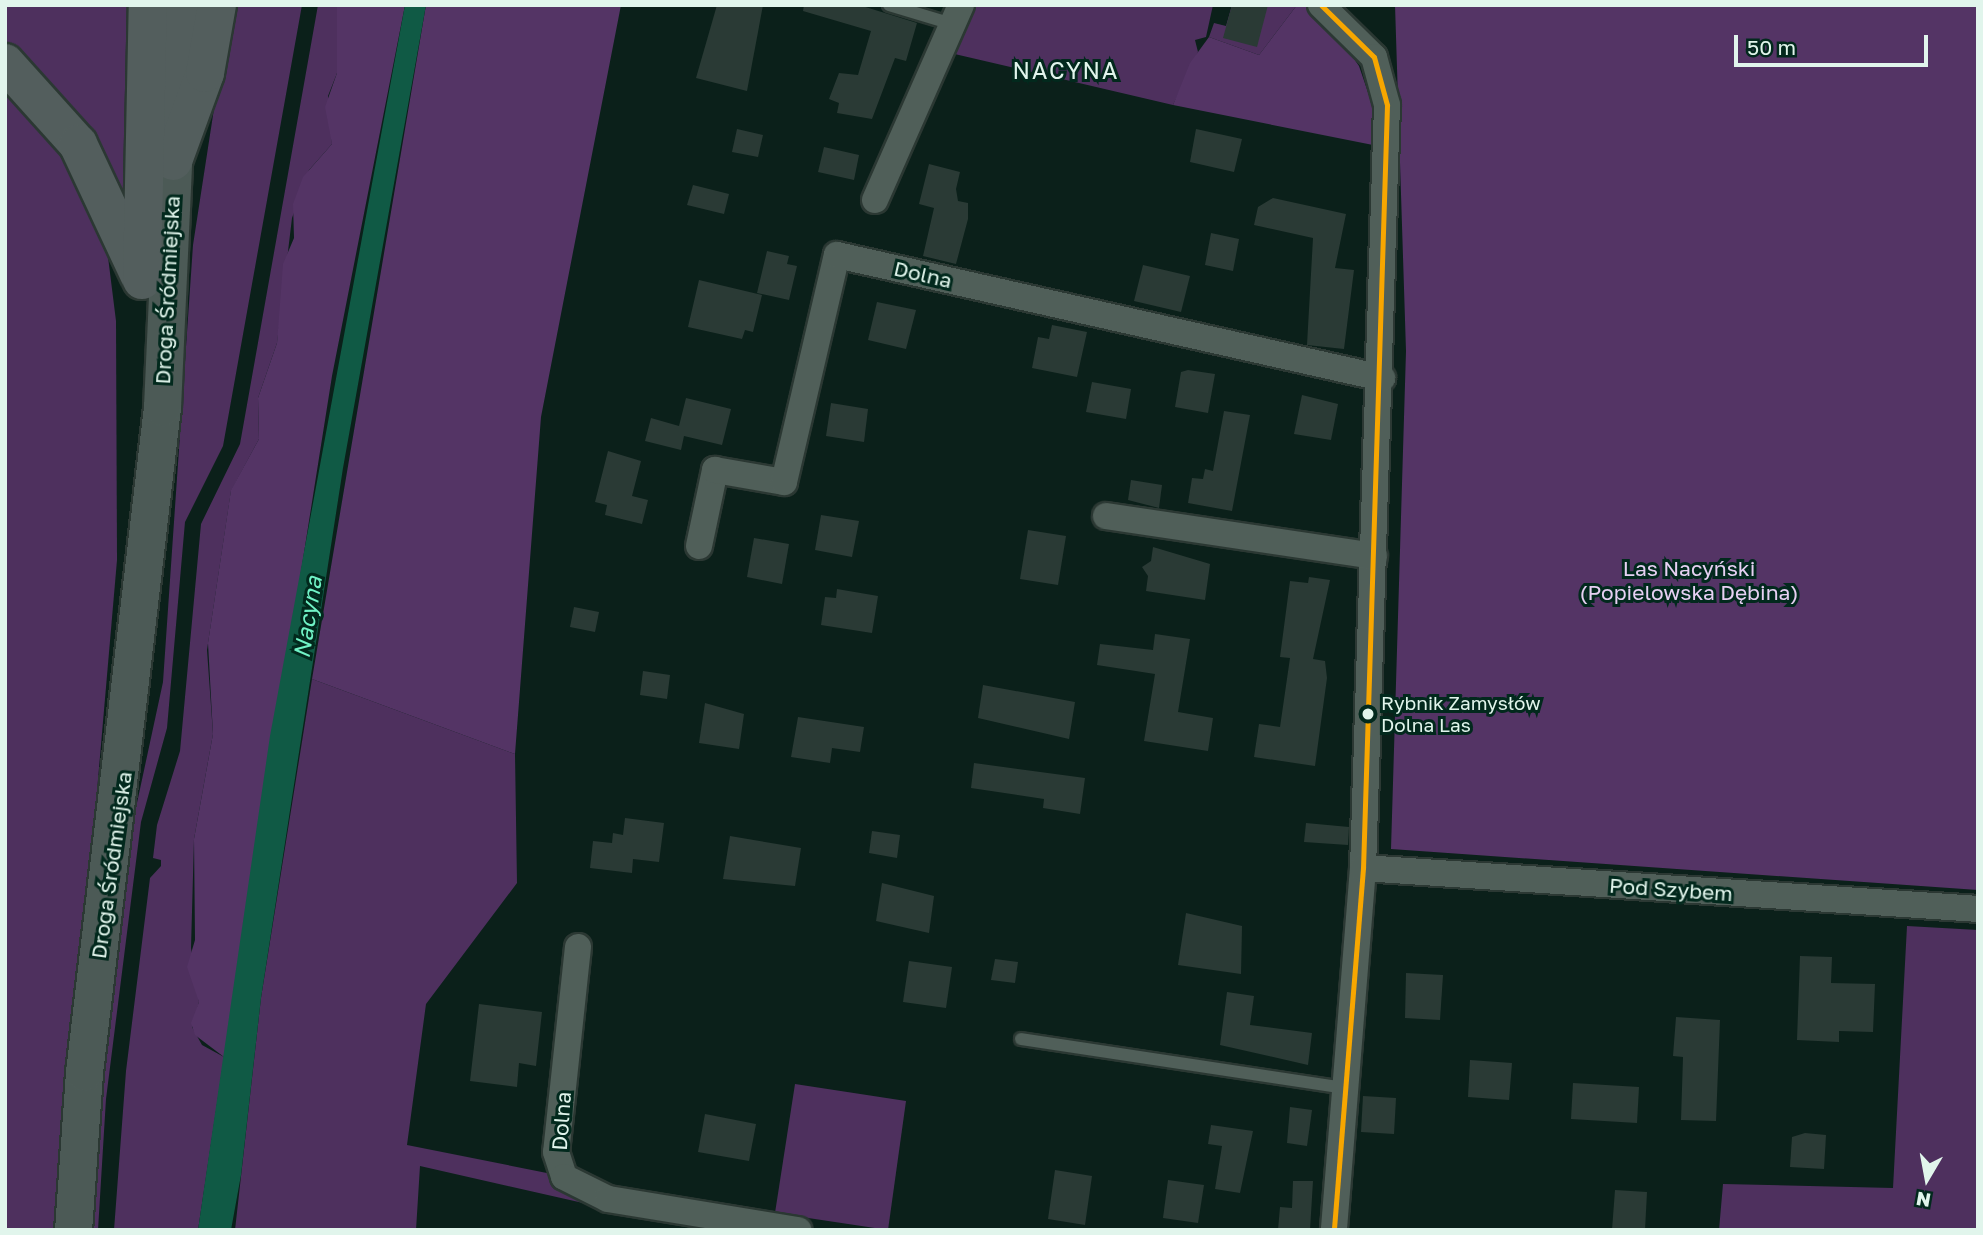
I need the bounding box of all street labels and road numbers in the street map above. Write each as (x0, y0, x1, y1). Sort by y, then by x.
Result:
street label: Droga Śródmiejska (149, 195, 185, 385)
street label: Dolna (892, 255, 954, 293)
street label: Droga Śródmiejska (85, 770, 137, 960)
street label: Pod Szybem (1608, 872, 1734, 906)
street label: Dolna (546, 1091, 576, 1151)

